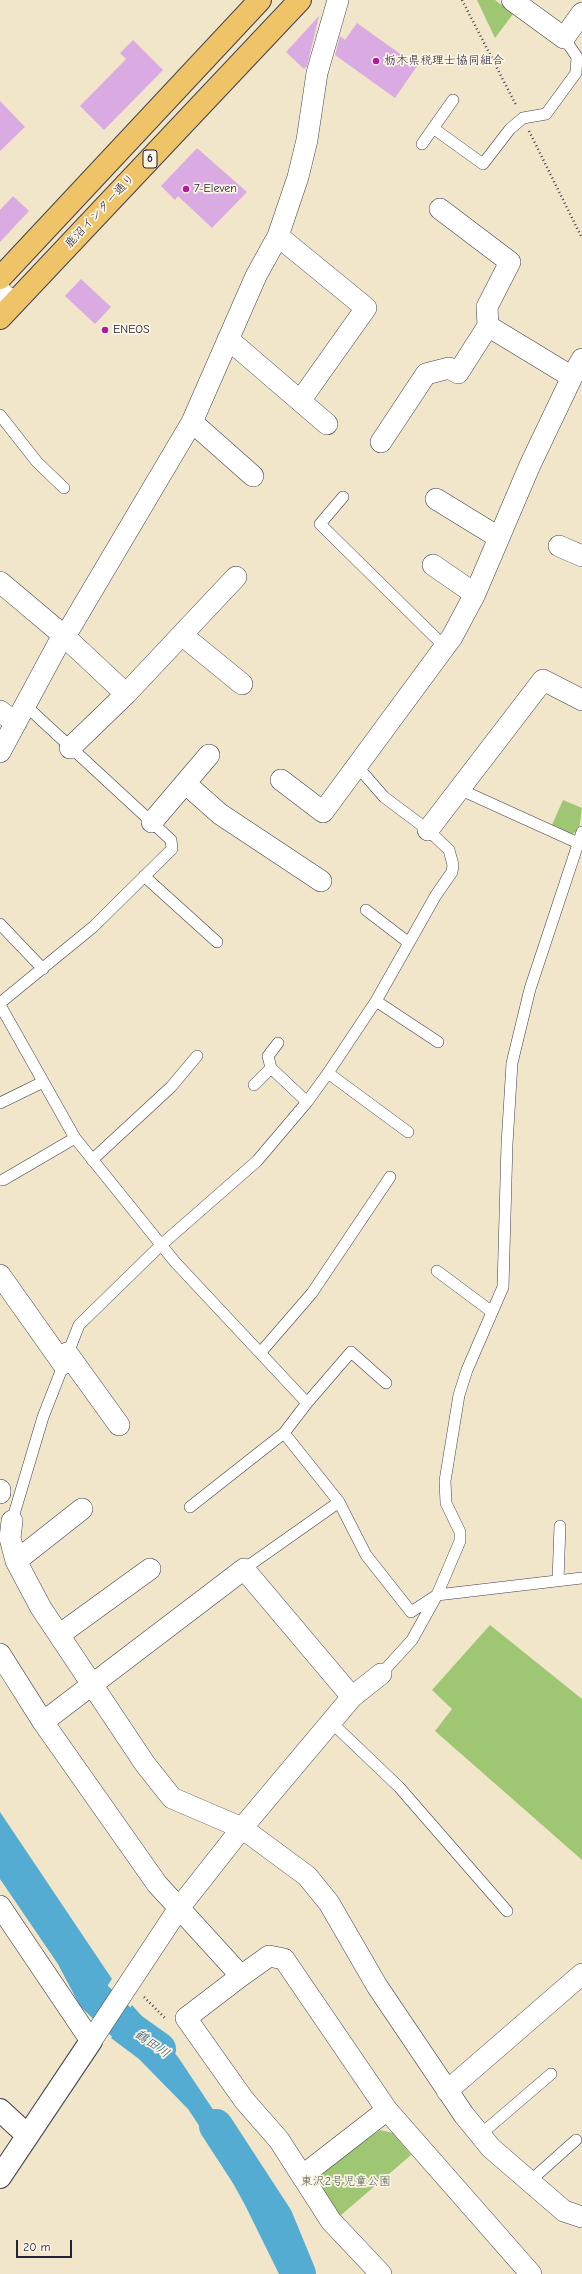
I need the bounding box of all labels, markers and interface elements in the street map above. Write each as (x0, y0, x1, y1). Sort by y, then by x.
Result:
place label: 栃木県税理士協同組合 (384, 54, 504, 68)
marker: 栃木県税理士協同組合 (371, 56, 381, 66)
road number: 6 (143, 150, 157, 168)
street label: 鹿沼インター通り (62, 171, 138, 251)
place label: 7-Eleven (194, 182, 237, 196)
marker: 7-Eleven (181, 184, 191, 194)
place label: ENEOS (113, 323, 150, 337)
marker: ENEOS (100, 325, 110, 335)
water label: 鶴田川 (132, 2026, 172, 2062)
park label: 東沢2号児童公園 (301, 2175, 391, 2189)
scale bar (18, 2232, 74, 2258)
text: 20 m (23, 2240, 51, 2254)

